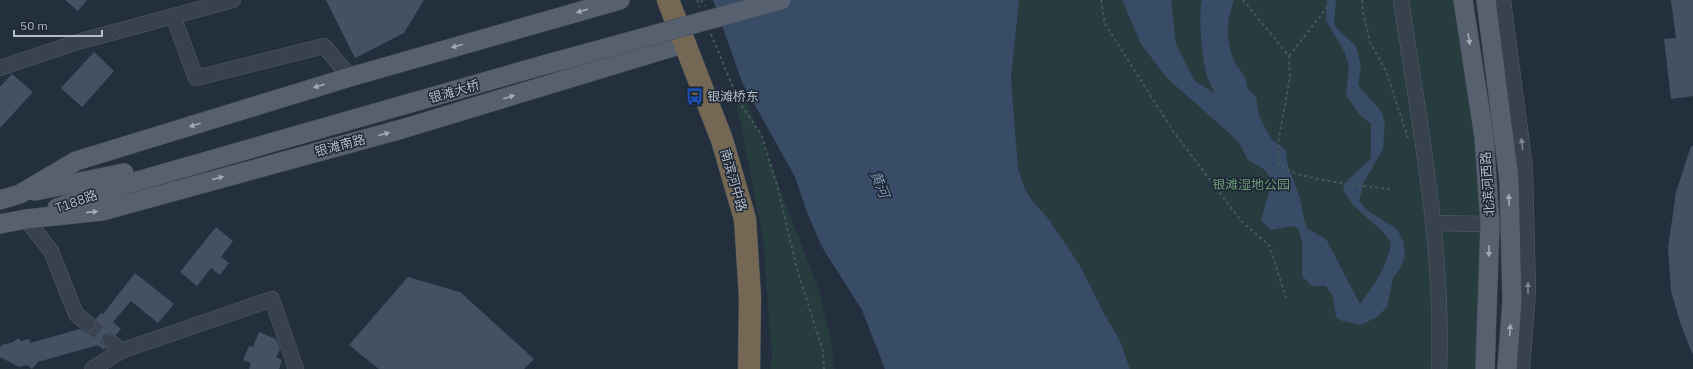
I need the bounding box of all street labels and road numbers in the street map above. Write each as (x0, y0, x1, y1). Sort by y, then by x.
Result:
street label: 银滩大桥 (427, 76, 481, 107)
street label: 银滩南路 (313, 131, 367, 160)
street label: 南滨河中路 (716, 147, 751, 214)
street label: 北滨河西路 (1477, 151, 1498, 217)
street label: T188路 (53, 186, 100, 217)

